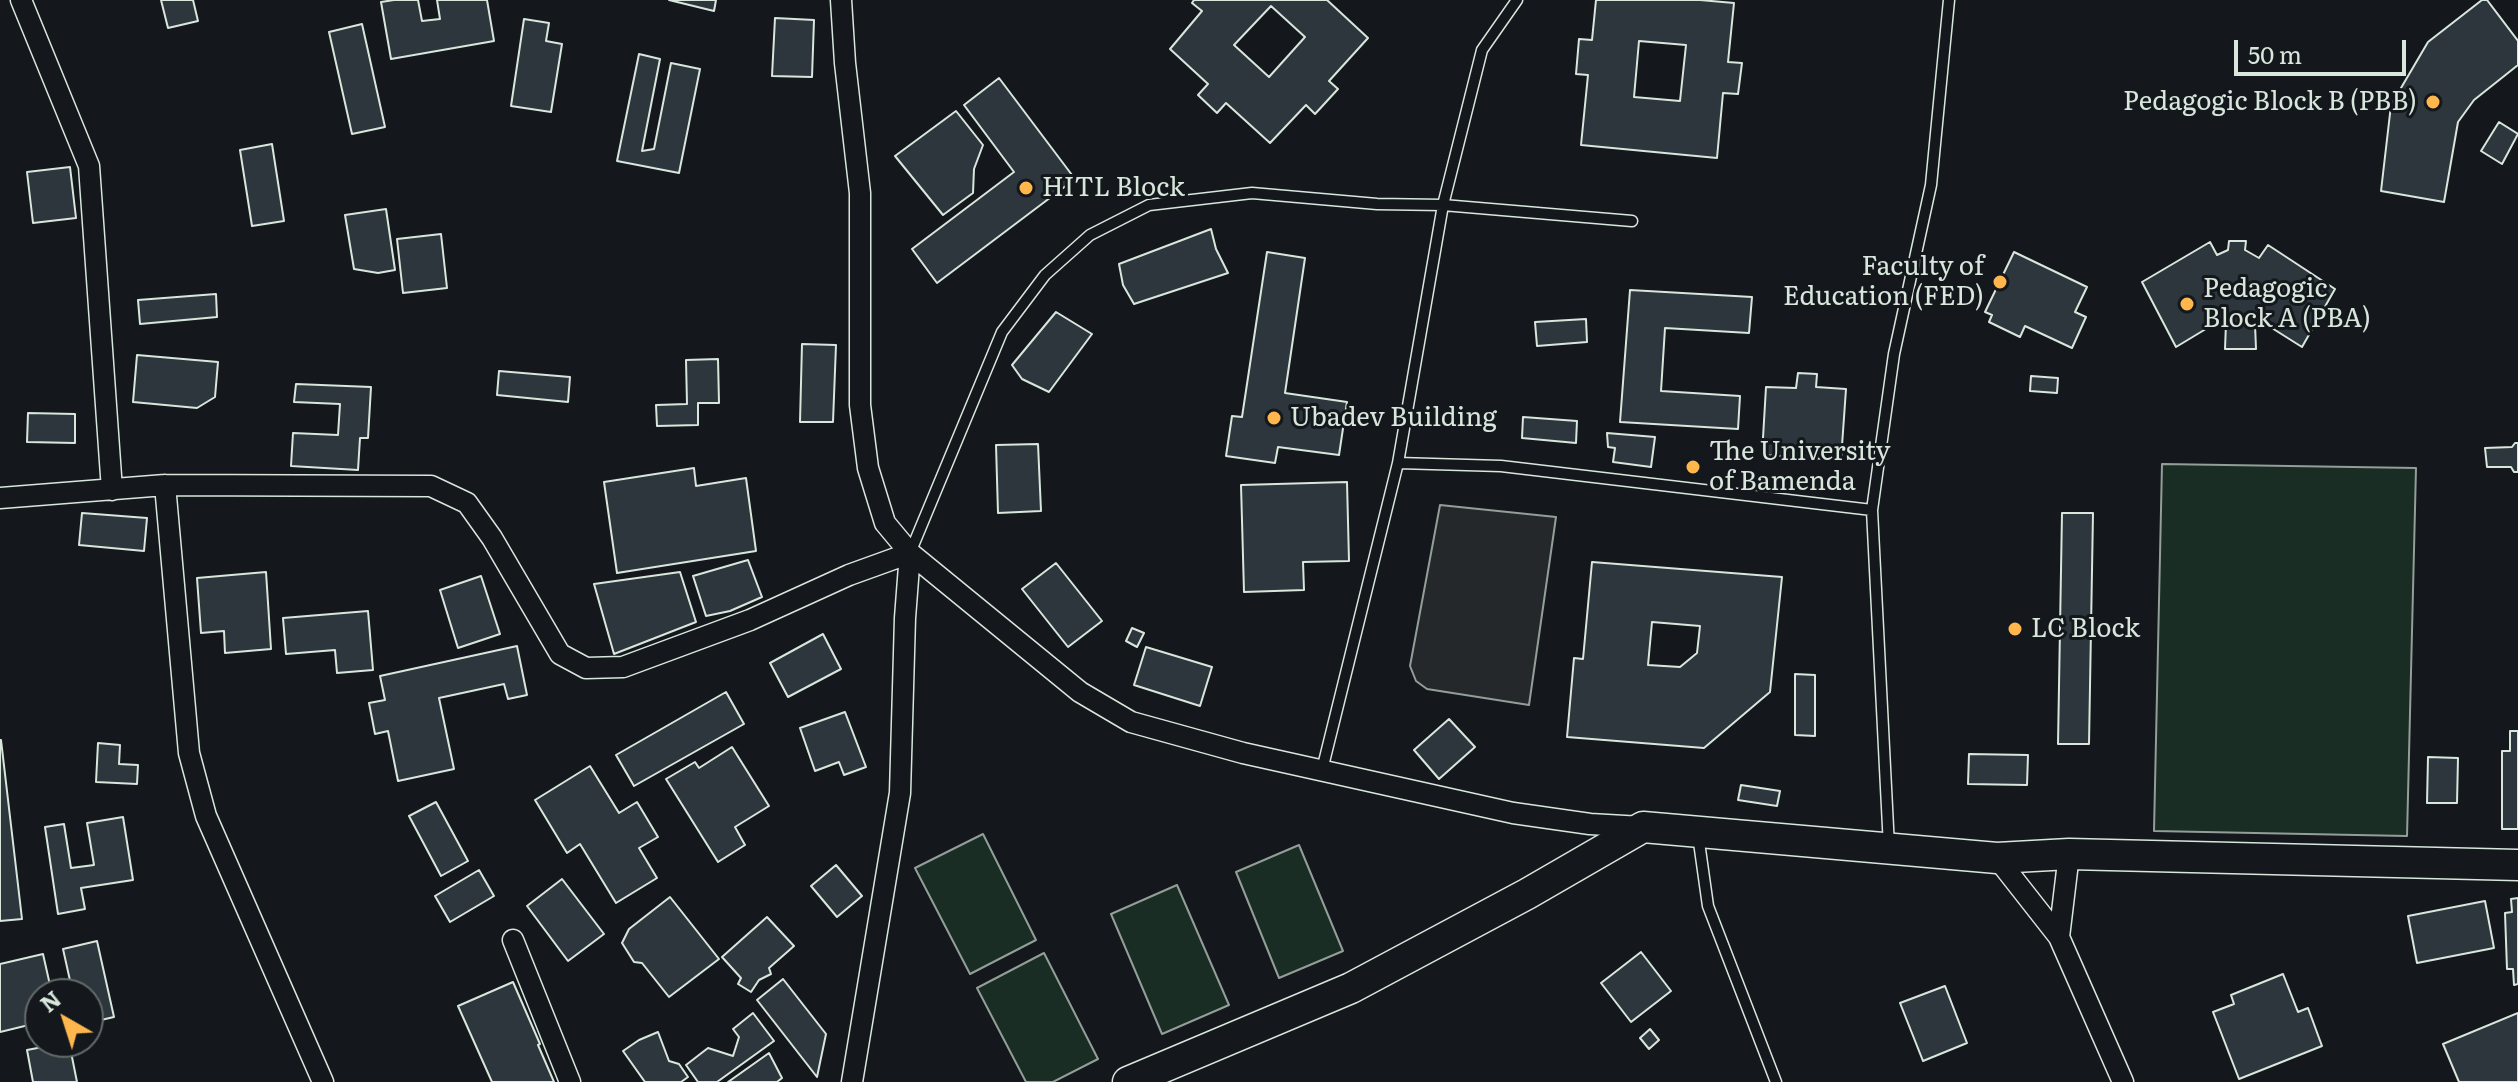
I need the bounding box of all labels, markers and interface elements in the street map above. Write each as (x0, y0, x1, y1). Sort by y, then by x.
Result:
scale bar (2238, 24, 2410, 74)
text: 50 m (2248, 36, 2302, 71)
place label: Pedagogic Block B (PBB) (2123, 86, 2417, 118)
marker: Pedagogic Block B (PBB) (2424, 93, 2442, 111)
place label: HITL Block (1042, 172, 1185, 204)
marker: HITL Block (1017, 179, 1035, 197)
place label: Faculty of Education (FED) (1783, 251, 1984, 312)
marker: Faculty of Education (FED) (1991, 273, 2009, 291)
place label: Pedagogic Block A (PBA) (2203, 273, 2371, 334)
marker: Pedagogic Block A (PBA) (2178, 295, 2196, 313)
place label: Ubadev Building (1290, 402, 1497, 434)
marker: Ubadev Building (1265, 409, 1283, 427)
place label: The University of Bamenda (1709, 436, 1891, 498)
marker: The University of Bamenda (1684, 458, 1702, 476)
place label: LC Block (2031, 613, 2140, 645)
marker: LC Block (2006, 620, 2024, 638)
north arrow (24, 978, 104, 1058)
text: N (32, 982, 67, 1019)

